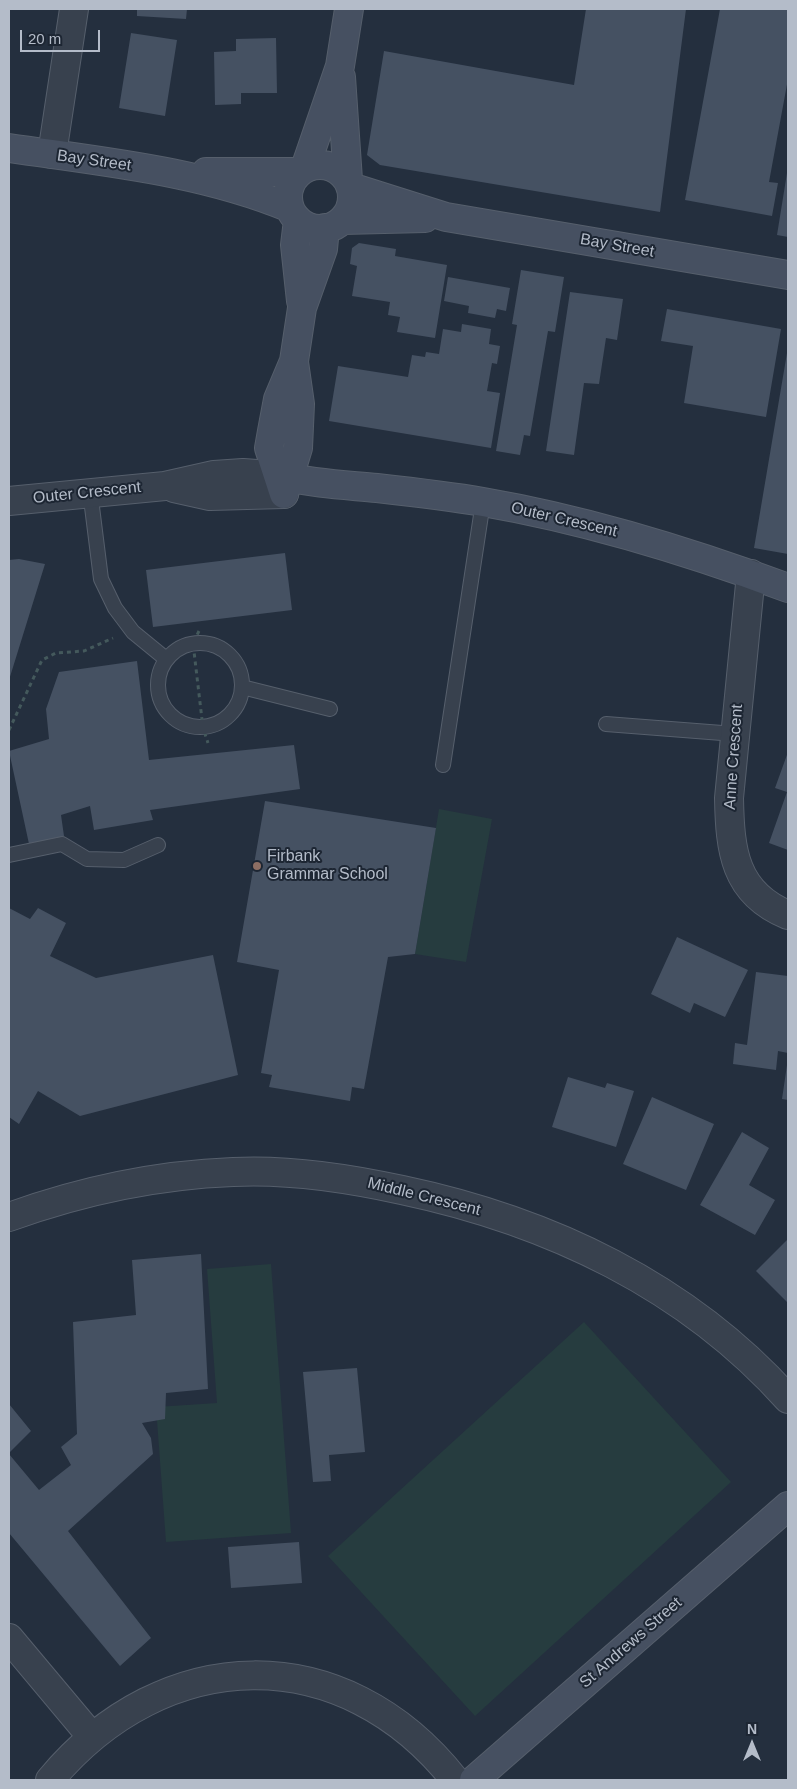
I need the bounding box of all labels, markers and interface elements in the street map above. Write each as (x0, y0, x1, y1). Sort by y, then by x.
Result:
scale bar (22, 20, 102, 52)
text: 20 m (28, 30, 61, 47)
street label: Bay Street (56, 146, 132, 176)
street label: Bay Street (579, 230, 655, 262)
street label: Outer Crescent (32, 478, 142, 508)
street label: Outer Crescent (509, 498, 619, 542)
street label: Anne Crescent (721, 704, 747, 810)
place label: Firbank Grammar School (267, 847, 388, 885)
marker: Firbank Grammar School (251, 860, 263, 872)
street label: Middle Crescent (366, 1174, 482, 1220)
street label: St Andrews Street (576, 1593, 686, 1693)
north arrow (727, 1719, 777, 1769)
text: N (747, 1721, 757, 1737)

